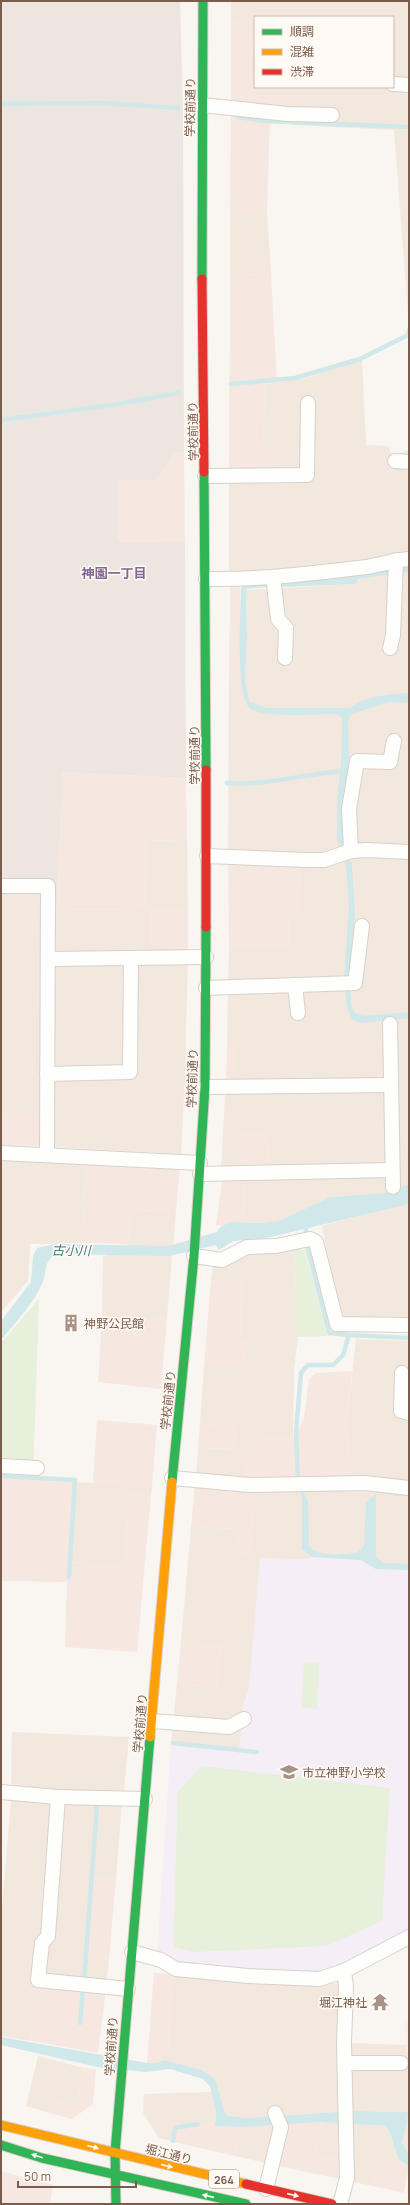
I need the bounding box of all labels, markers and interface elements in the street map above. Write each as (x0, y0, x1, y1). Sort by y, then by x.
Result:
legend (254, 16, 394, 88)
text: 順調 (290, 23, 314, 40)
text: 混雑 (290, 43, 314, 60)
text: 渋滞 (290, 63, 314, 80)
street label: 学校前通り (181, 77, 199, 137)
street label: 学校前通り (184, 401, 202, 461)
district label: 神園一丁目 (81, 564, 147, 582)
street label: 学校前通り (186, 725, 203, 785)
street label: 学校前通り (182, 1048, 202, 1108)
water label: 古小川 (51, 1241, 93, 1259)
building icon: 神野公民館 (61, 1313, 81, 1333)
place label: 神野公民館 (84, 1315, 144, 1332)
street label: 学校前通り (156, 1369, 180, 1431)
street label: 学校前通り (129, 1692, 151, 1754)
school or university icon: 市立神野小学校 (279, 1762, 299, 1782)
place label: 市立神野小学校 (302, 1764, 386, 1781)
temple icon: 堀江神社 (370, 1992, 390, 2012)
place label: 堀江神社 (319, 1994, 367, 2011)
street label: 学校前通り (100, 2015, 122, 2077)
street label: 堀江通り (144, 2140, 194, 2168)
one-way arrow (88, 2144, 100, 2150)
one-way arrow (30, 2153, 42, 2159)
scale bar (18, 2163, 136, 2189)
one-way arrow (160, 2163, 173, 2169)
text: 50 m (24, 2168, 51, 2185)
road number: 264 (209, 2170, 239, 2188)
one-way arrow (202, 2192, 214, 2198)
one-way arrow (287, 2193, 299, 2199)

